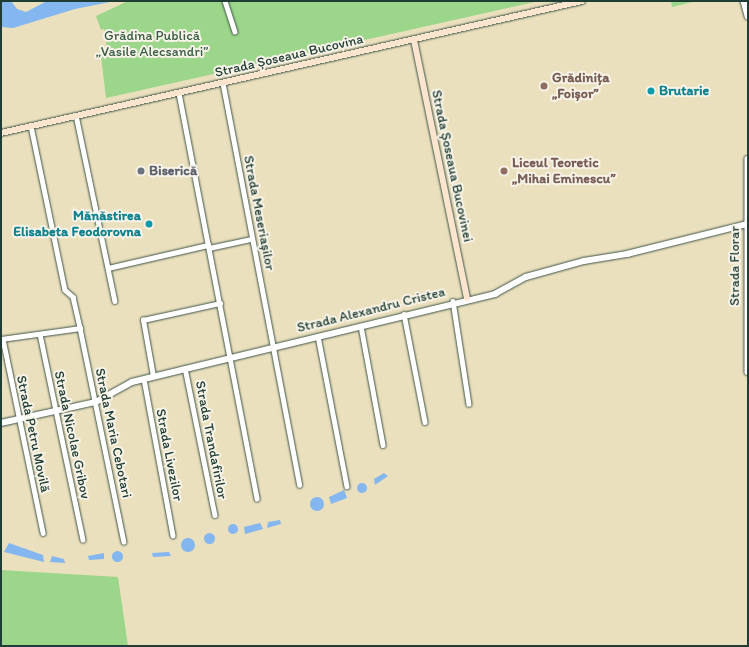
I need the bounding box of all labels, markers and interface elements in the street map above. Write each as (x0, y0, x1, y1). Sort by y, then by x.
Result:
park label: Grădina Publică „Vasile Alecsandri” (96, 28, 208, 60)
street label: Strada Șoseaua Bucovina (213, 31, 365, 81)
place label: Grădinița „Foișor” (552, 70, 610, 102)
marker: Grădinița „Foișor” (539, 81, 549, 91)
place label: Brutarie (659, 83, 709, 99)
marker: Brutarie (646, 86, 656, 96)
street label: Strada Șoseaua Bucovinei (428, 88, 476, 244)
street label: Strada Meseriașilor (240, 154, 278, 272)
place label: Liceul Teoretic „Mihai Eminescu” (512, 155, 616, 188)
place label: Biserică (149, 163, 197, 179)
marker: Biserică (136, 166, 146, 176)
marker: Liceul Teoretic „Mihai Eminescu” (499, 166, 509, 176)
place label: Mănăstirea Elisabeta Feodorovna (14, 208, 141, 240)
marker: Mănăstirea Elisabeta Feodorovna (144, 219, 154, 229)
street label: Strada Florar (727, 226, 743, 306)
street label: Strada Alexandru Cristea (295, 283, 447, 337)
street label: Strada Maria Cebotari (91, 366, 135, 500)
street label: Strada Nicolae Gribov (50, 369, 94, 501)
street label: Strada Petru Movilă (12, 374, 54, 494)
street label: Strada Trandafirilor (191, 380, 231, 500)
street label: Strada Livezilor (152, 407, 186, 503)

